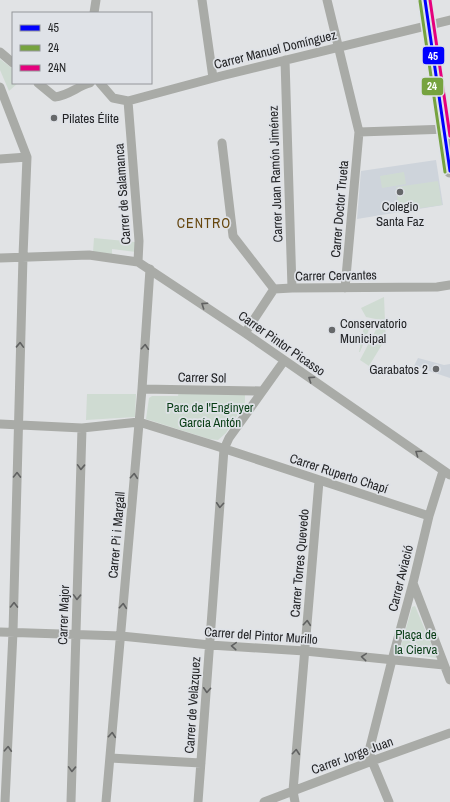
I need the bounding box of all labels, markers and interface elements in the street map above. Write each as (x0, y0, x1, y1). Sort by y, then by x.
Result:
legend (12, 12, 152, 84)
text: 45 (48, 20, 59, 36)
street label: Carrer Manuel Domínguez (212, 26, 338, 73)
text: 24 (48, 40, 59, 56)
line badge: 45 (422, 46, 445, 65)
text: 45 (428, 49, 438, 63)
text: 24N (48, 60, 66, 76)
line badge: 24 (421, 77, 444, 96)
text: 24 (427, 79, 437, 93)
street label: Carrer Juan Ramón Jiménez (265, 105, 286, 243)
place label: Pilates Élite (62, 110, 119, 127)
marker: Pilates Élite (49, 113, 59, 123)
street label: Carrer de Salamanca (110, 143, 135, 245)
street label: Carrer Doctor Trueta (327, 160, 352, 258)
marker: Colegio Santa Faz (395, 187, 405, 197)
place label: Colegio Santa Faz (376, 198, 424, 230)
district label: CENTRO (177, 214, 231, 232)
street label: Carrer Cervantes (295, 266, 377, 285)
one-way arrow (201, 303, 208, 310)
street label: Carrer Pintor Picasso (235, 307, 329, 380)
place label: Conservatorio Municipal (340, 315, 407, 347)
marker: Conservatorio Municipal (327, 325, 337, 335)
one-way arrow (16, 342, 25, 348)
one-way arrow (140, 344, 149, 350)
place label: Garabatos 2 (369, 361, 428, 378)
marker: Garabatos 2 (431, 364, 441, 374)
street label: Carrer Sol (178, 369, 226, 386)
one-way arrow (308, 376, 315, 384)
park label: Parc de l'Enginyer García Antón (167, 399, 254, 431)
street label: Carrer Ruperto Chapí (287, 450, 391, 498)
one-way arrow (415, 450, 422, 458)
one-way arrow (77, 464, 85, 470)
one-way arrow (13, 472, 21, 478)
one-way arrow (130, 473, 139, 479)
street label: Carrer Pi i Margall (104, 491, 129, 579)
one-way arrow (216, 502, 225, 508)
street label: Carrer Torres Quevedo (286, 508, 313, 618)
street label: Carrer Aviació (384, 543, 417, 613)
street label: Carrer Major (54, 584, 73, 645)
one-way arrow (73, 594, 81, 600)
one-way arrow (9, 602, 18, 608)
one-way arrow (119, 603, 128, 609)
one-way arrow (302, 620, 311, 626)
street label: Carrer del Pintor Murillo (204, 623, 318, 648)
park label: Plaça de la Cierva (395, 626, 437, 658)
one-way arrow (231, 642, 237, 651)
one-way arrow (361, 653, 367, 662)
street label: Carrer de Velàzquez (181, 656, 204, 754)
one-way arrow (202, 687, 211, 693)
one-way arrow (107, 732, 116, 738)
street label: Carrer Jorge Juan (309, 733, 396, 778)
one-way arrow (3, 746, 12, 752)
one-way arrow (291, 749, 300, 755)
one-way arrow (68, 766, 76, 772)

